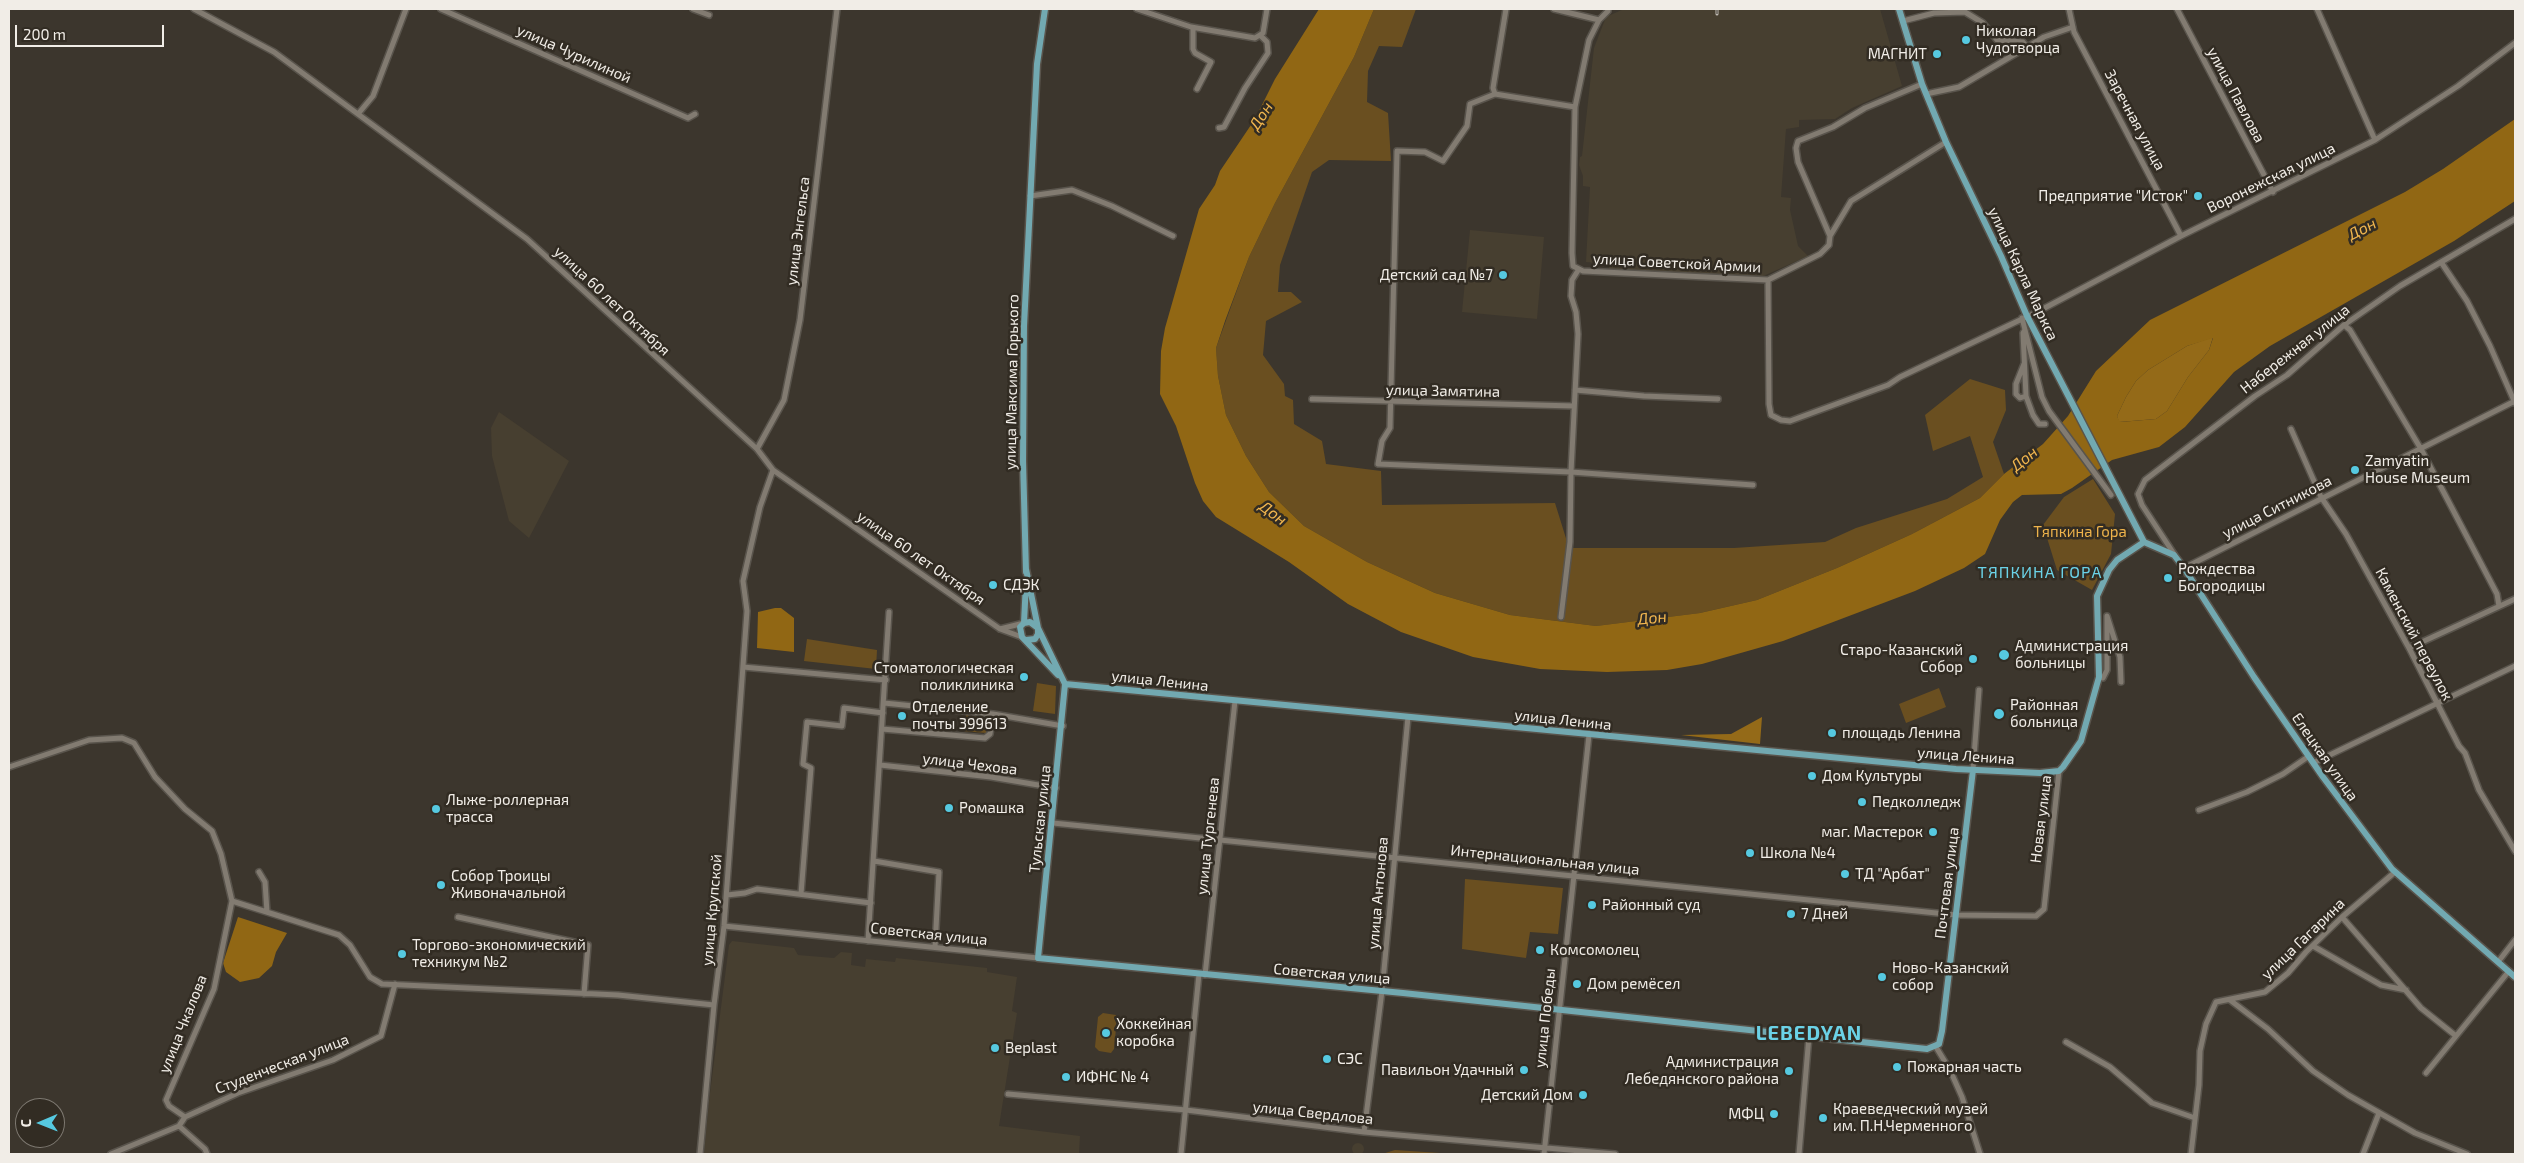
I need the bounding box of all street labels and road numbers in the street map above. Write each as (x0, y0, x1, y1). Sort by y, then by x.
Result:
street label: улица Чурилиной (514, 21, 634, 87)
street label: улица Павлова (2203, 44, 2269, 146)
street label: Заречная улица (2101, 66, 2169, 174)
street label: Воронежская улица (2204, 139, 2338, 217)
street label: улица Энгельса (782, 176, 814, 286)
street label: улица Карла Маркса (1984, 204, 2062, 344)
street label: улица 60 лет Октября (550, 243, 674, 359)
street label: улица Советской Армии (1592, 250, 1762, 276)
street label: улица Максима Горького (1001, 294, 1023, 470)
street label: Набережная улица (2237, 301, 2353, 397)
street label: улица Замятина (1386, 381, 1500, 401)
street label: улица Ситникова (2219, 472, 2335, 542)
street label: улица 60 лет Октября (854, 507, 988, 609)
street label: Каменский переулок (2371, 565, 2457, 703)
street label: улица Ленина (1111, 667, 1209, 695)
street label: улица Ленина (1514, 706, 1612, 734)
street label: Елецкая улица (2288, 709, 2362, 805)
street label: улица Ленина (1917, 744, 2015, 768)
street label: улица Чехова (922, 749, 1018, 779)
street label: Тульская улица (1025, 764, 1055, 874)
street label: Новая улица (2027, 774, 2055, 864)
street label: улица Тургенева (1193, 776, 1223, 896)
street label: Почтовая улица (1931, 826, 1963, 940)
street label: улица Антонова (1364, 836, 1392, 950)
street label: Интернациональная улица (1450, 841, 1640, 879)
street label: улица Крупской (698, 853, 726, 967)
street label: улица Гагарина (2257, 895, 2349, 983)
street label: Советская улица (870, 919, 988, 949)
street label: Советская улица (1273, 960, 1391, 988)
street label: улица Победы (1531, 967, 1559, 1069)
street label: улица Чкалова (155, 972, 211, 1076)
street label: Студенческая улица (212, 1030, 352, 1098)
street label: улица Свердлова (1252, 1098, 1374, 1128)

